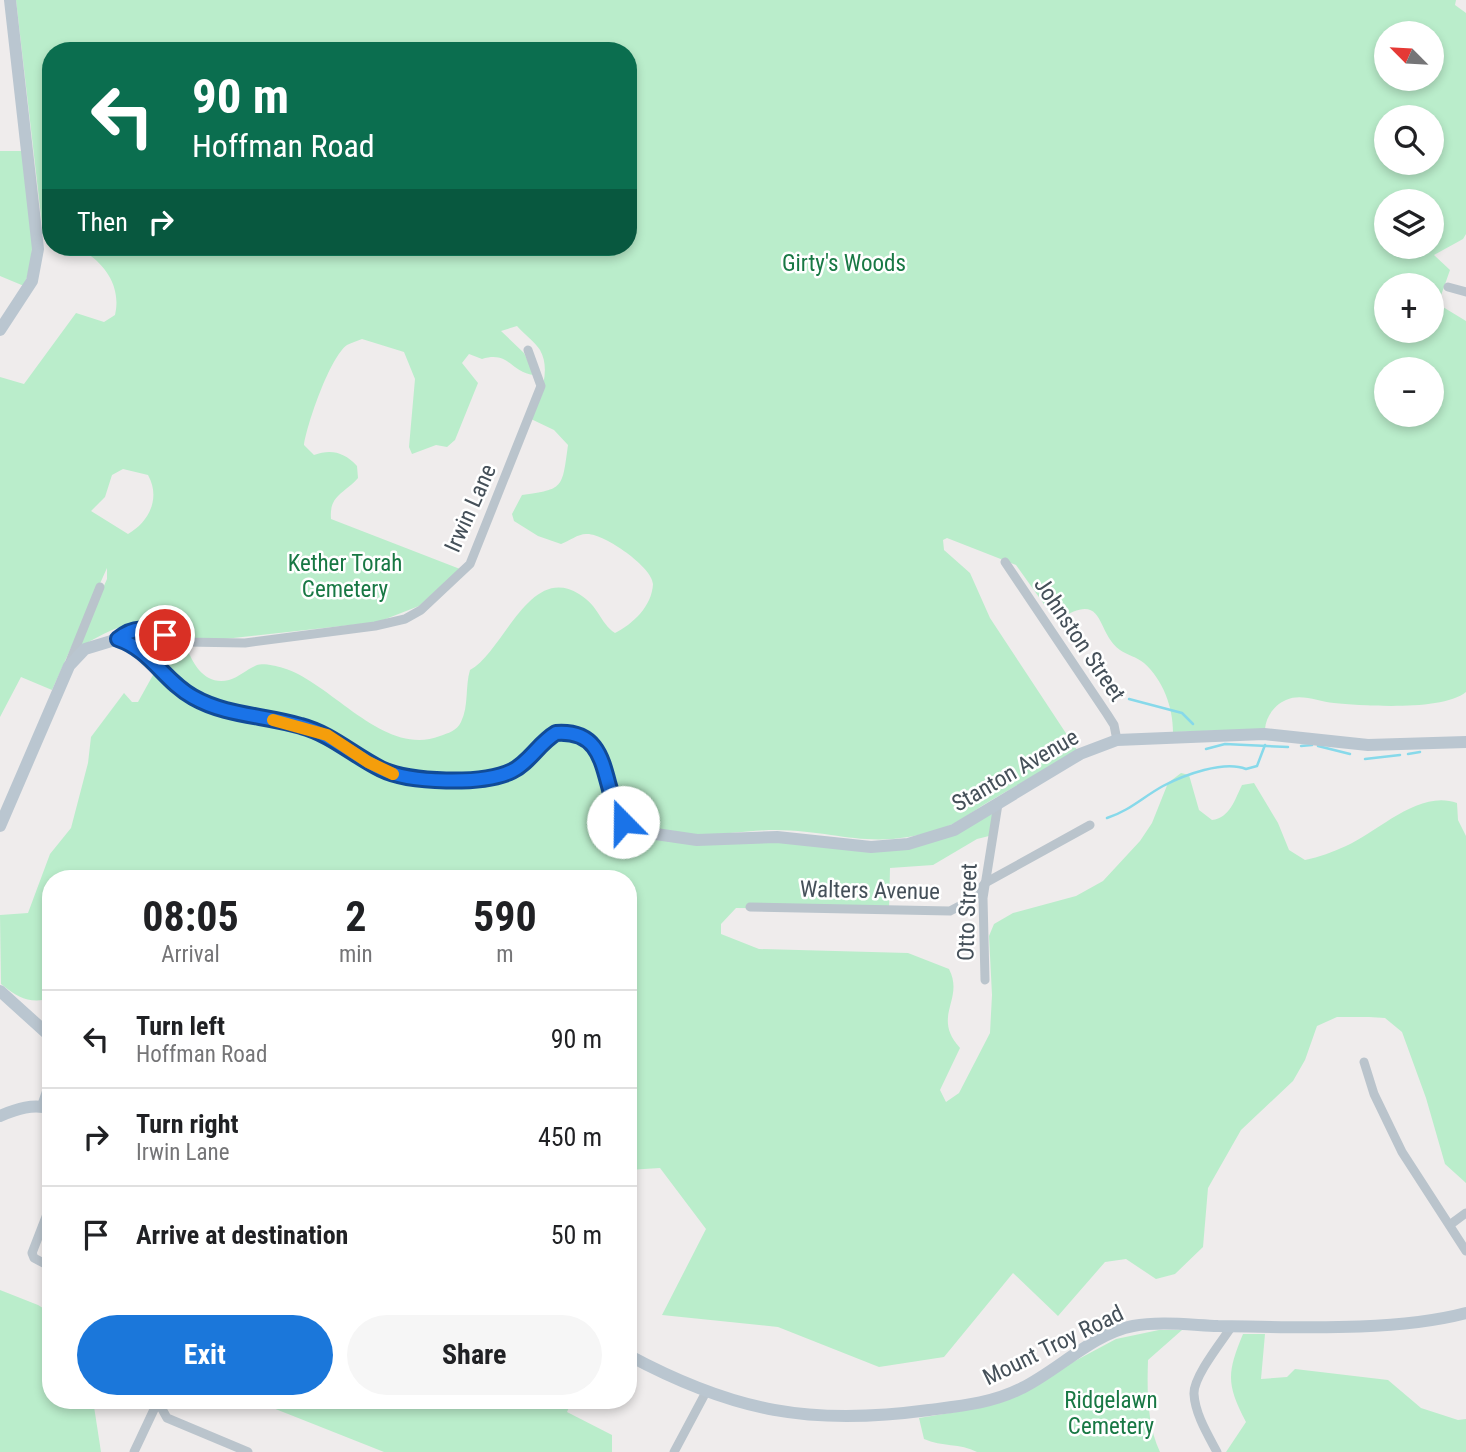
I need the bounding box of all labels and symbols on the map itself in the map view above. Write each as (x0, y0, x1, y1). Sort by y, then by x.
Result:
north arrow (1374, 21, 1444, 91)
park label: Girty's Woods (782, 250, 906, 277)
street label: Irwin Lane (439, 460, 502, 556)
park label: Kether Torah Cemetery (288, 550, 402, 603)
street label: Johnston Street (1028, 572, 1131, 706)
pin (135, 605, 195, 665)
street label: Stanton Avenue (947, 723, 1083, 818)
position arrow (586, 785, 660, 859)
street label: Otto Street (952, 863, 983, 961)
street label: Walters Avenue (800, 876, 940, 905)
street label: Mount Troy Road (978, 1300, 1128, 1391)
park label: Ridgelawn Cemetery (1064, 1387, 1158, 1440)

